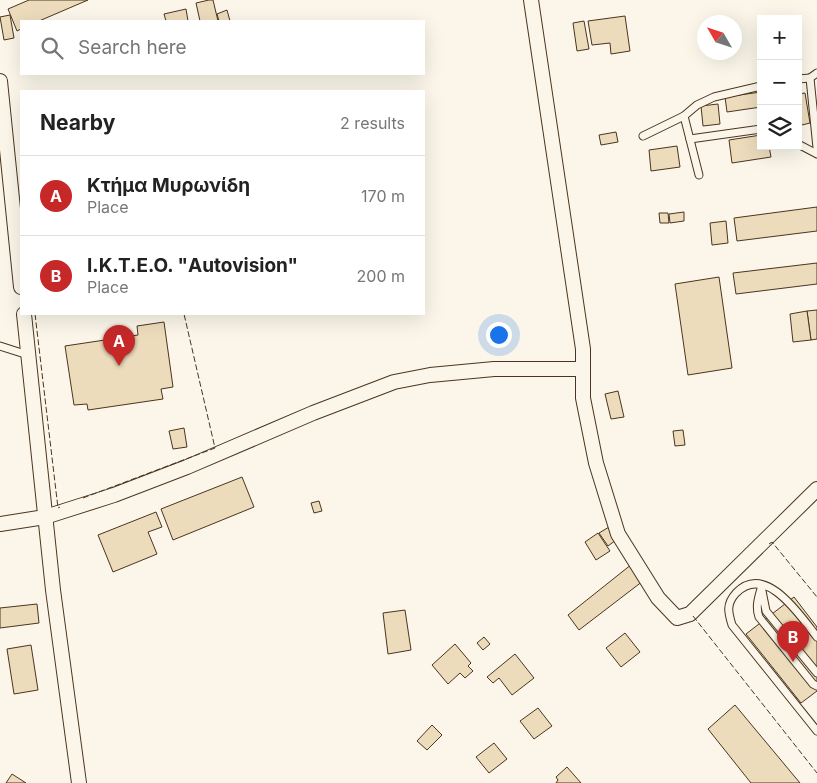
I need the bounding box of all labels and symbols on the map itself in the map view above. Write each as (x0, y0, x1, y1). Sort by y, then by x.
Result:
north arrow (697, 15, 742, 60)
your location (486, 322, 512, 348)
pin: A (103, 325, 135, 366)
pin: B (777, 621, 809, 662)

